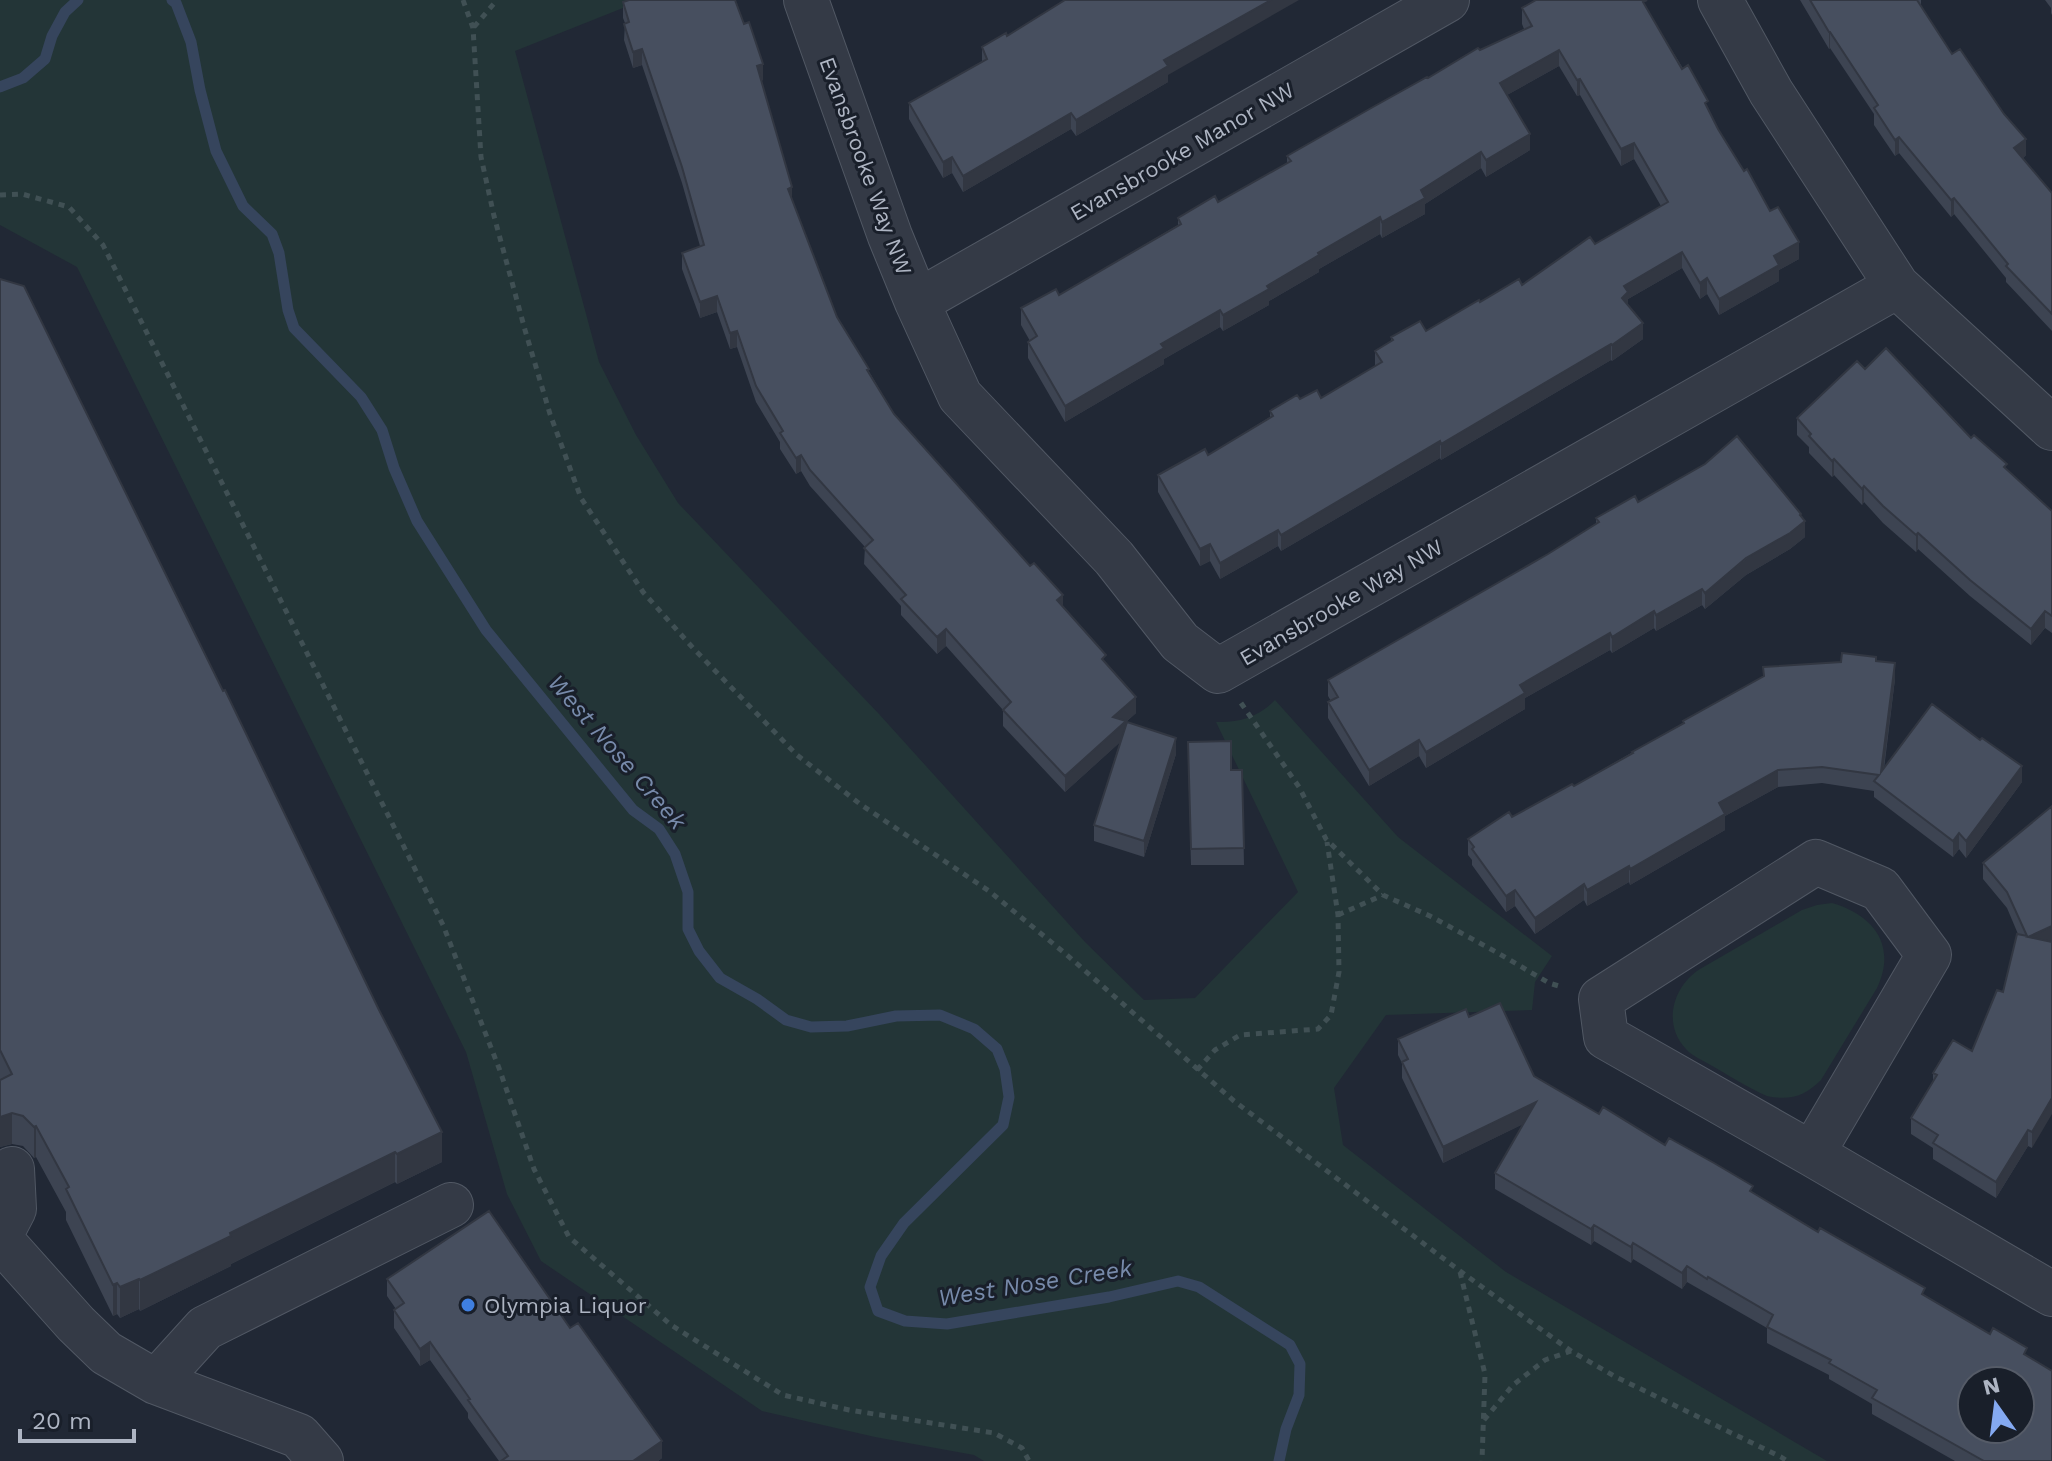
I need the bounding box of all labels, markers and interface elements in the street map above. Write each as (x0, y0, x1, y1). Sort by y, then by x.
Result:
street label: Evansbrooke Way NW (814, 54, 917, 279)
street label: Evansbrooke Manor NW (1066, 77, 1299, 226)
street label: Evansbrooke Way NW (1235, 534, 1447, 671)
water label: West Nose Creek (542, 669, 693, 836)
water label: West Nose Creek (936, 1254, 1135, 1312)
place label: Olympia Liquor (484, 1293, 647, 1318)
marker: Olympia Liquor (459, 1296, 477, 1314)
north arrow (1956, 1365, 2036, 1445)
text: N (1980, 1372, 2002, 1400)
scale bar (20, 1393, 134, 1443)
text: 20 m (32, 1407, 92, 1435)

